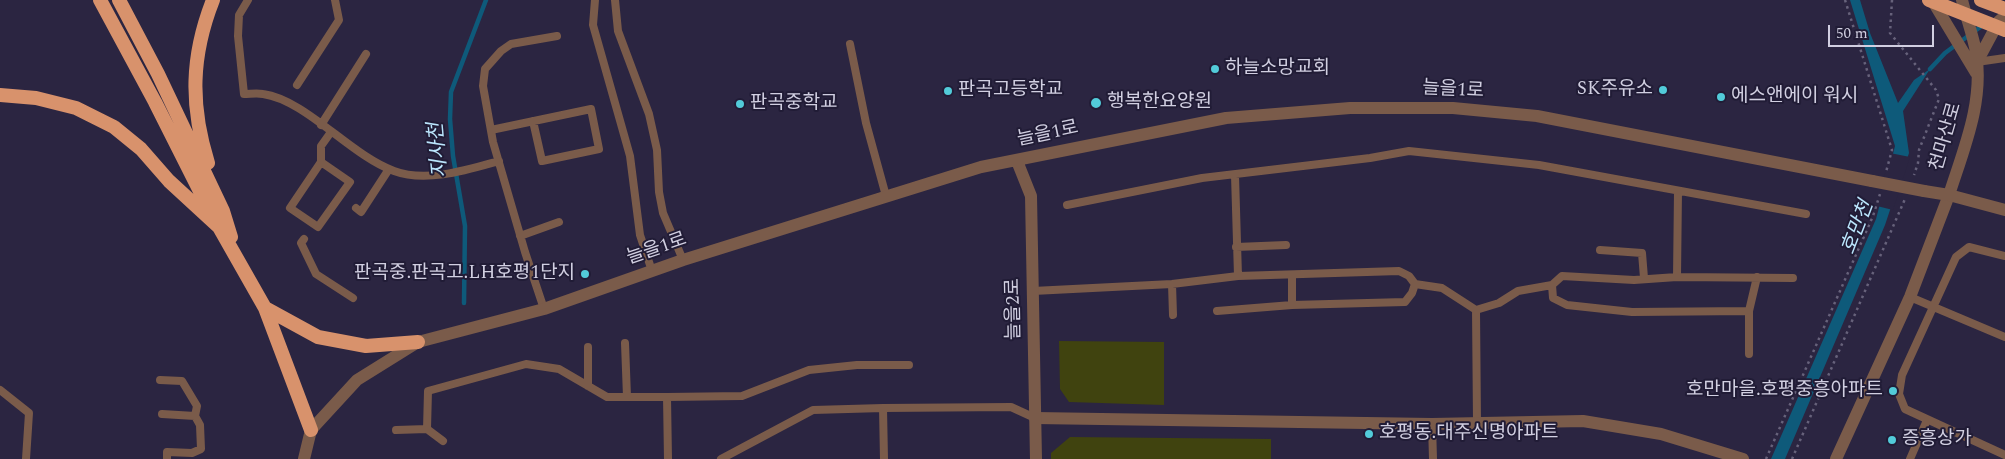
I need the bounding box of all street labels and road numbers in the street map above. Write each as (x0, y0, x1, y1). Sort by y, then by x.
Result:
street label: 늘을1로 (1421, 78, 1485, 104)
street label: 천마산로 (1926, 100, 1968, 174)
street label: 늘을1로 (1015, 117, 1081, 153)
street label: 늘을1로 (624, 229, 690, 271)
street label: 늘을2로 (1003, 278, 1027, 340)

